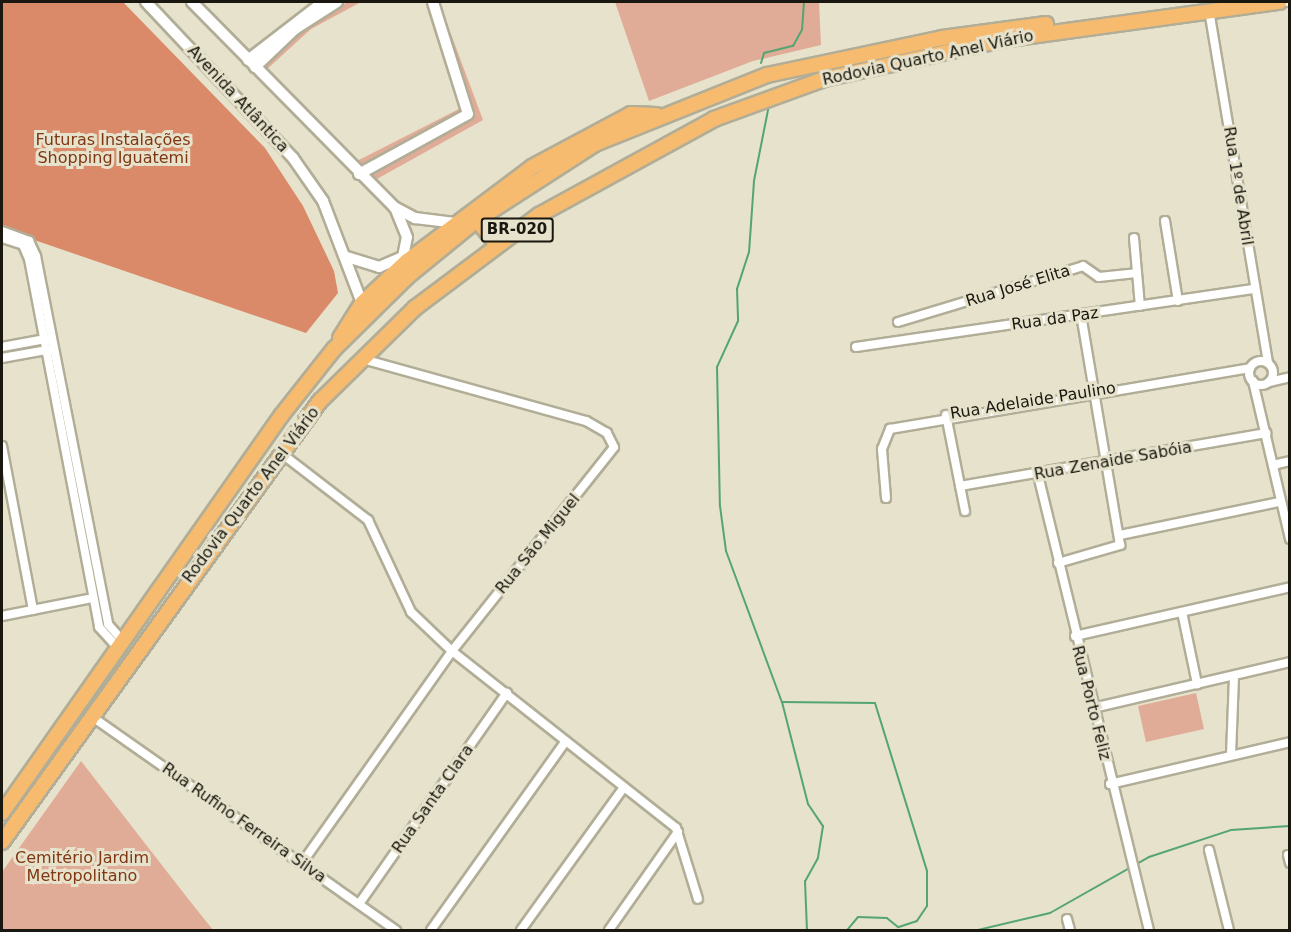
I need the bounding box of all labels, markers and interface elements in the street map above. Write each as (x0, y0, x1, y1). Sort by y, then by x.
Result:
street label: Rodovia Quarto Anel Viário (821, 26, 1035, 90)
street label: Avenida Atlântica (183, 41, 293, 157)
street label: Rua 1º de Abril (1219, 125, 1257, 247)
park label: Futuras Instalações Shopping Iguatemi (36, 130, 190, 168)
road number: BR-020 (480, 218, 554, 242)
street label: Rua José Elita (963, 261, 1073, 311)
street label: Rua da Paz (1010, 303, 1100, 335)
street label: Rua Adelaide Paulino (949, 378, 1117, 424)
street label: Rodovia Quarto Anel Viário (179, 403, 323, 587)
street label: Rua Zenaide Sabóia (1033, 438, 1193, 484)
street label: Rua São Miguel (492, 490, 584, 598)
street label: Rua Porto Feliz (1067, 644, 1115, 762)
street label: Rua Santa Clara (388, 741, 478, 857)
street label: Rua Rufino Ferreira Silva (158, 759, 330, 887)
park label: Cemitério Jardim Metropolitano (15, 848, 149, 886)

